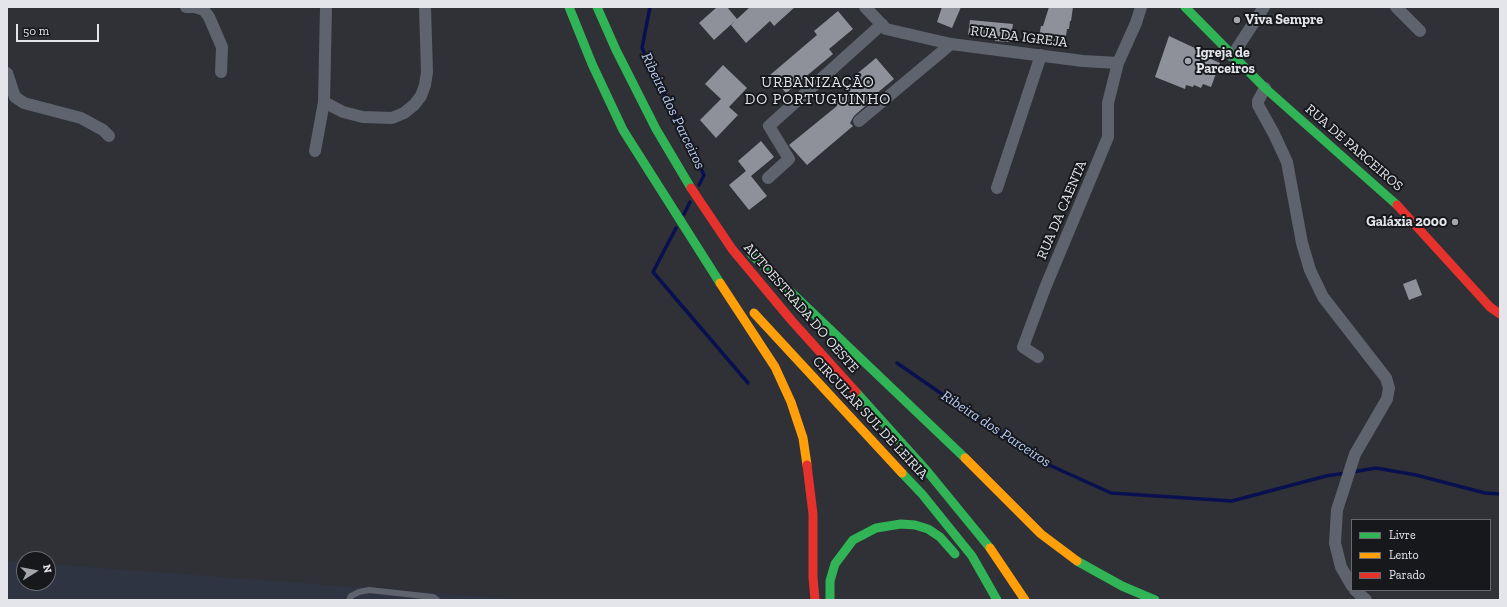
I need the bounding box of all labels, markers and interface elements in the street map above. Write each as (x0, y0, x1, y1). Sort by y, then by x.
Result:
place label: Viva Sempre (1245, 12, 1323, 28)
marker: Viva Sempre (1232, 15, 1242, 25)
scale bar (18, 16, 101, 42)
street label: RUA DA IGREJA (969, 23, 1069, 51)
text: 50 m (23, 24, 49, 38)
place label: Igreja de Parceiros (1196, 45, 1255, 78)
water label: Ribeira dos Parceiros (637, 50, 709, 172)
marker: Igreja de Parceiros (1183, 56, 1193, 66)
district label: URBANIZAÇÃO DO PORTUGUINHO (745, 74, 891, 109)
street label: RUA DE PARCEIROS (1302, 101, 1406, 195)
street label: RUA DA CAENTA (1034, 158, 1090, 262)
place label: Galáxia 2000 (1366, 214, 1447, 230)
marker: Galáxia 2000 (1450, 217, 1460, 227)
street label: AUTOESTRADA DO OESTE (740, 240, 862, 376)
street label: CIRCULAR SUL DE LEIRIA (809, 353, 931, 483)
water label: Ribeira dos Parceiros (938, 387, 1054, 471)
legend (1351, 519, 1491, 591)
text: Livre (1389, 528, 1416, 542)
text: Lento (1389, 548, 1419, 562)
north arrow (16, 551, 56, 591)
text: N (40, 563, 54, 574)
text: Parado (1389, 568, 1425, 582)

